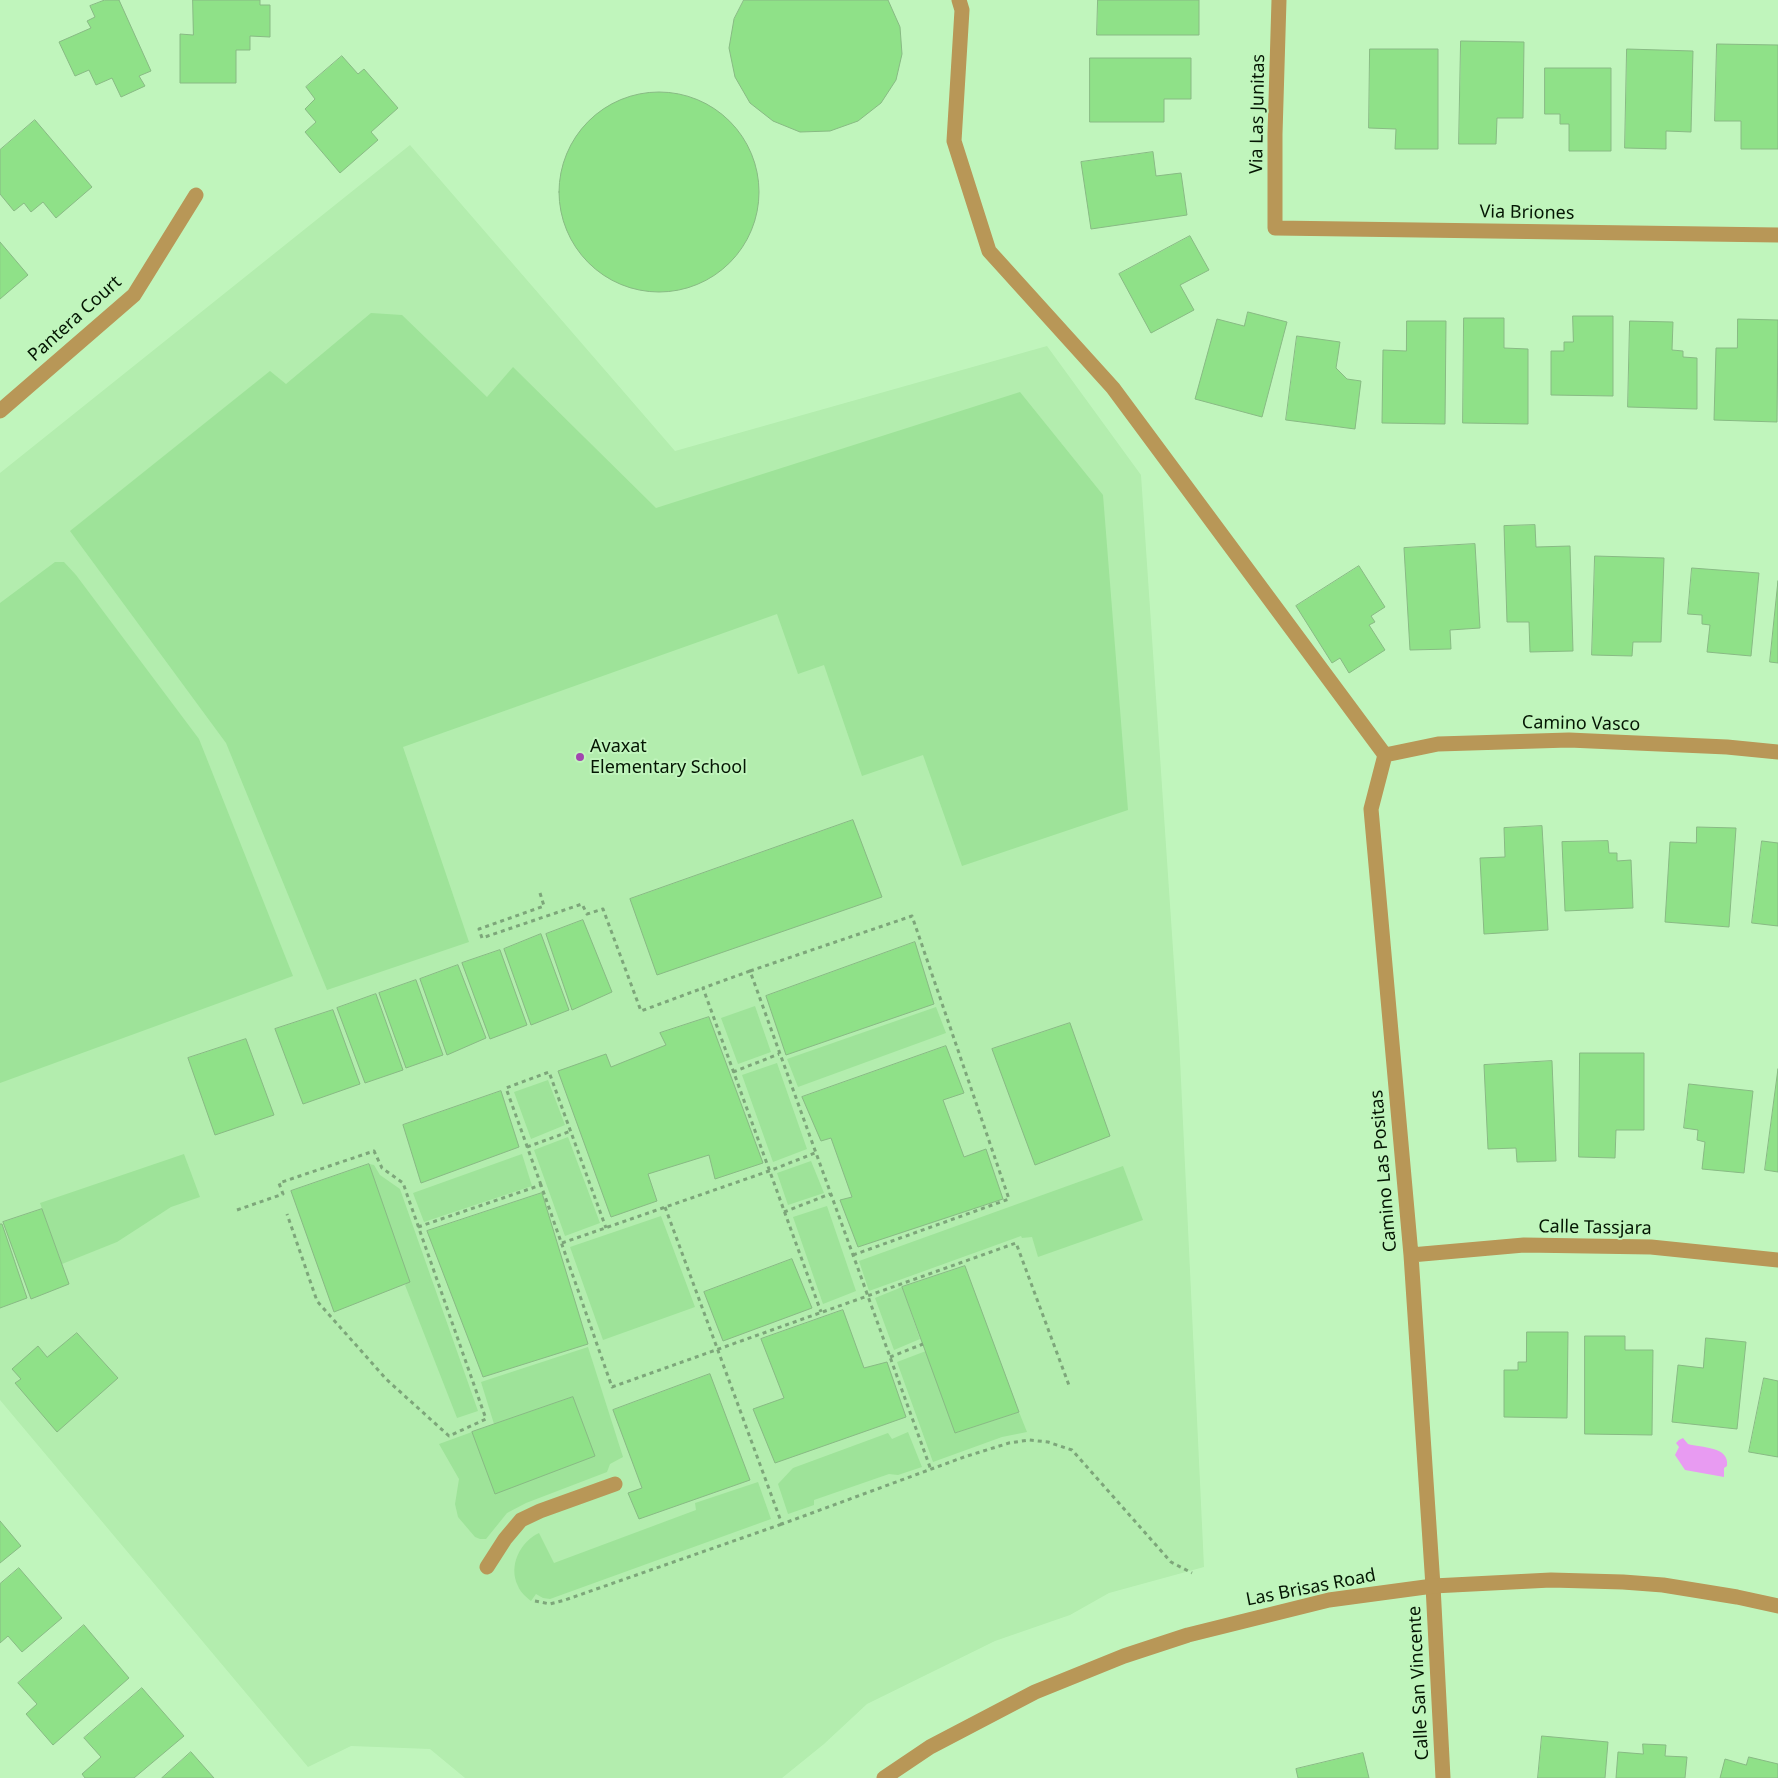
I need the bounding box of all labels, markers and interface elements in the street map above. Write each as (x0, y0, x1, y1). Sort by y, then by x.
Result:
street label: Via Las Junitas (1246, 54, 1270, 174)
street label: Via Briones (1479, 201, 1575, 225)
street label: Pantera Court (24, 272, 126, 366)
street label: Camino Vasco (1522, 712, 1640, 736)
place label: Avaxat Elementary School (590, 736, 747, 779)
marker: Avaxat Elementary School (574, 751, 586, 763)
street label: Camino Las Positas (1366, 1089, 1402, 1253)
street label: Calle Tassjara (1538, 1216, 1652, 1240)
street label: Las Brisas Road (1244, 1565, 1378, 1611)
street label: Calle San Vincente (1404, 1605, 1434, 1761)

